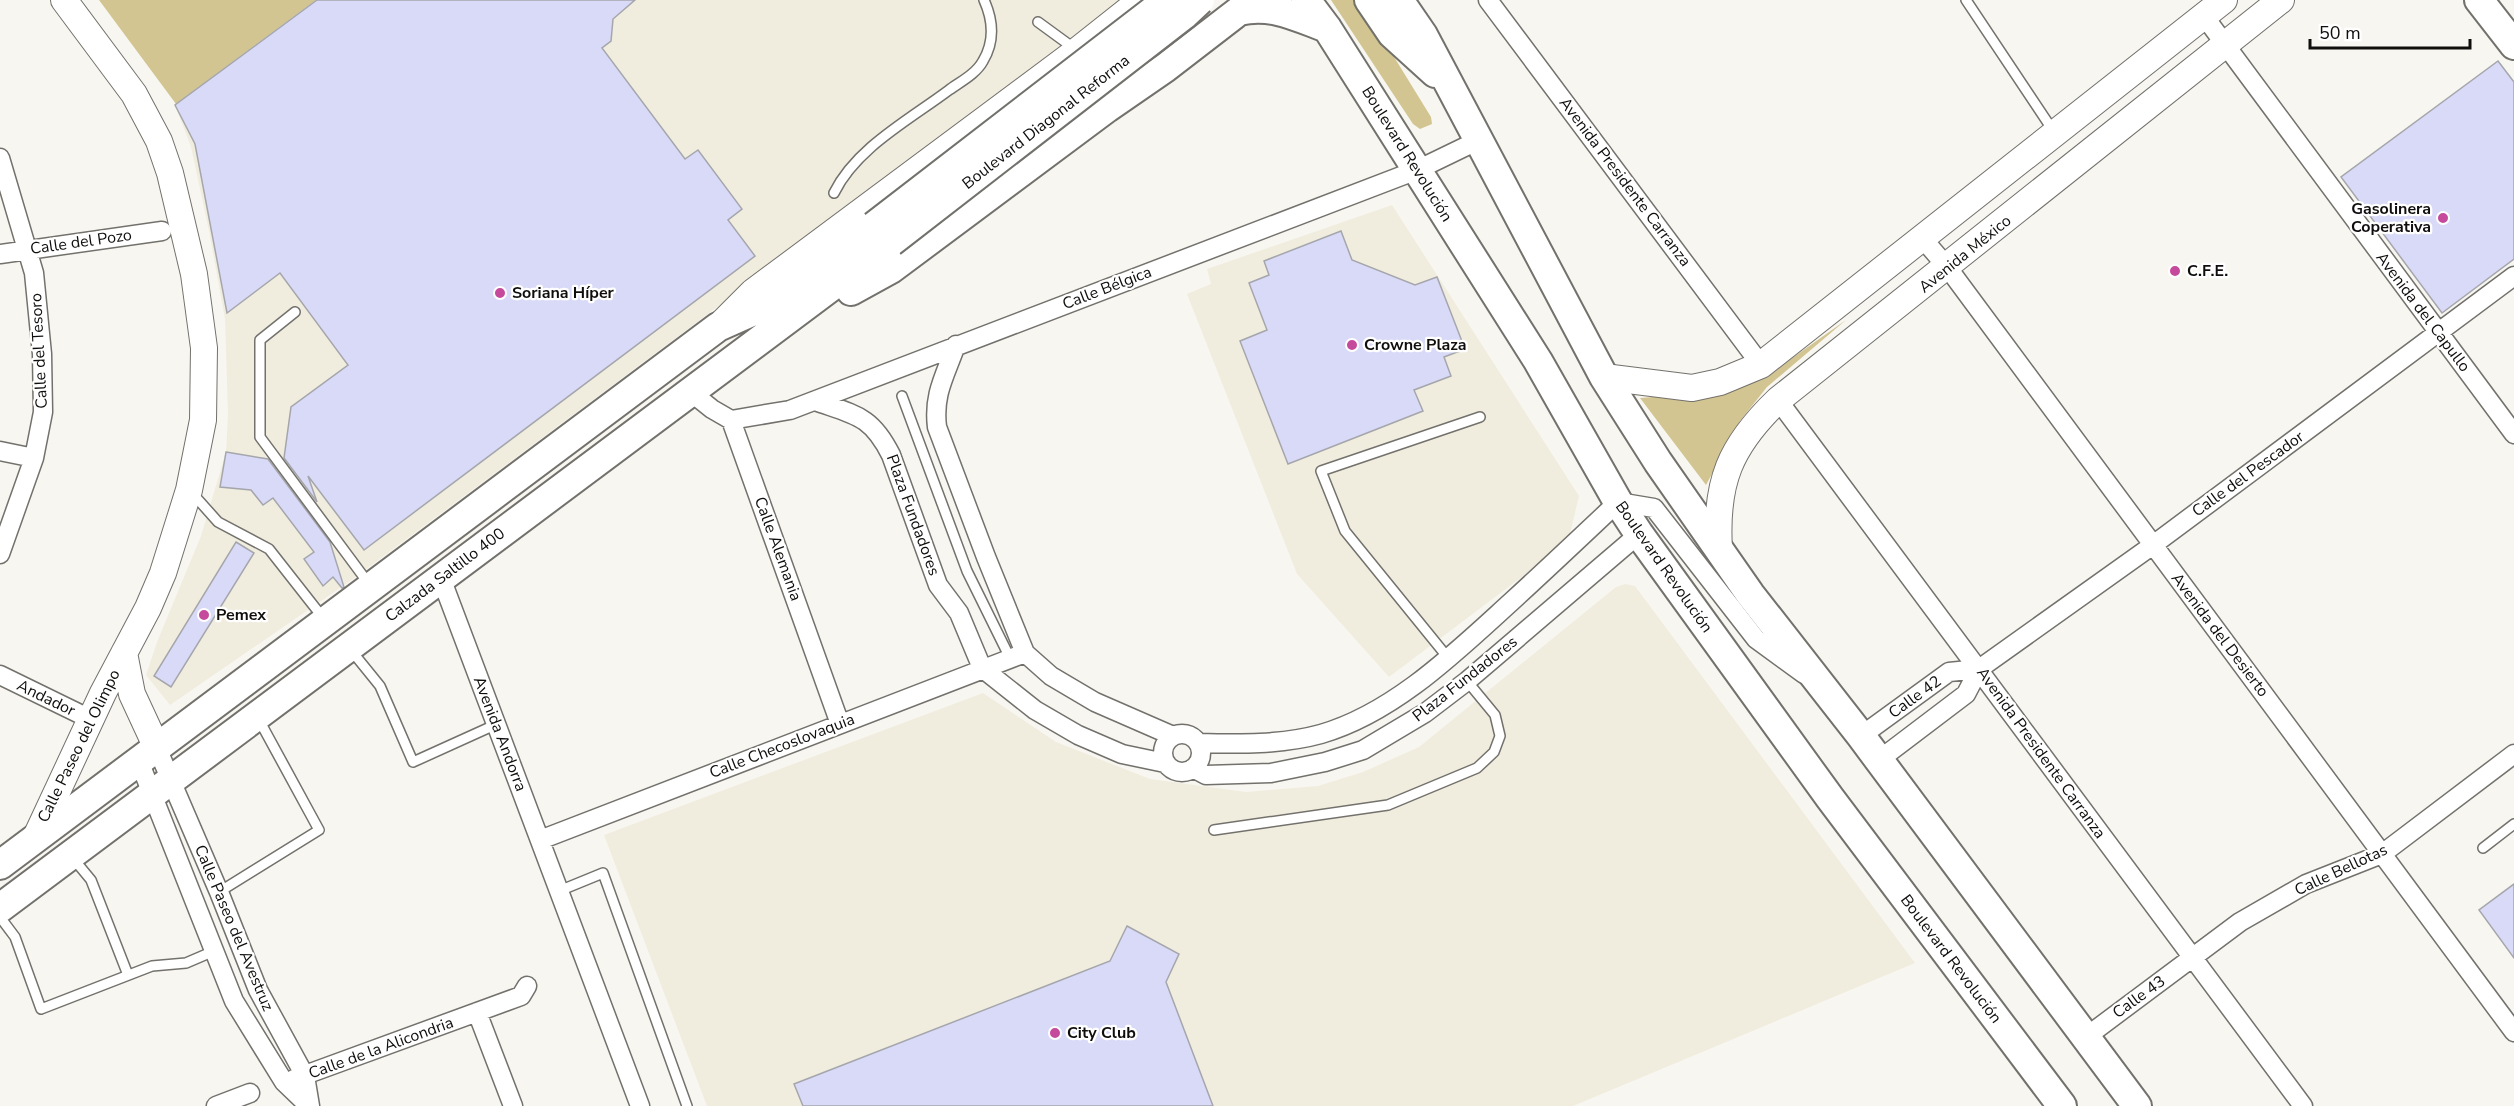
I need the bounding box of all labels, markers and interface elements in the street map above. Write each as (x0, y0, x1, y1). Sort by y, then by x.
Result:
scale bar (2310, 12, 2470, 50)
text: 50 m (2319, 21, 2361, 45)
street label: Boulevard Diagonal Reforma (958, 50, 1134, 194)
street label: Boulevard Revolución (1356, 82, 1458, 226)
street label: Avenida Presidente Carranza (1554, 93, 1696, 271)
place label: Gasolinera Coperativa (2351, 198, 2431, 238)
street label: Avenida México (1914, 210, 2016, 298)
marker: Gasolinera Coperativa (2436, 211, 2450, 225)
street label: Calle del Pozo (29, 224, 133, 260)
street label: Avenida del Capullo (2371, 248, 2475, 377)
place label: C.F.E. (2187, 260, 2228, 282)
street label: Calle Bélgica (1059, 261, 1155, 315)
marker: C.F.E. (2168, 264, 2182, 278)
place label: Soriana Híper (512, 282, 615, 304)
marker: Soriana Híper (493, 286, 507, 300)
street label: Calle del Tesoro (25, 293, 53, 409)
place label: Crowne Plaza (1364, 334, 1467, 356)
marker: Crowne Plaza (1345, 338, 1359, 352)
street label: Calle del Pescador (2188, 426, 2309, 522)
street label: Plaza Fundadores (881, 451, 945, 579)
street label: Calle Alemania (749, 494, 807, 604)
street label: Boulevard Revolución (1610, 497, 1718, 637)
street label: Calzada Saltillo 400 (381, 523, 509, 627)
street label: Avenida del Desierto (2166, 568, 2274, 702)
place label: Pemex (216, 604, 266, 626)
marker: Pemex (197, 608, 211, 622)
street label: Plaza Fundadores (1408, 631, 1522, 727)
street label: Avenida Presidente Carranza (1971, 663, 2111, 843)
street label: Calle Paseo del Olimpo (32, 666, 126, 826)
street label: Calle 42 (1884, 670, 1946, 724)
street label: Avenida Andorra (468, 673, 532, 795)
street label: Andador (13, 674, 79, 722)
street label: Calle Checoslovaquia (706, 708, 858, 784)
street label: Calle Bellotas (2291, 839, 2391, 901)
street label: Calle Paseo del Avestruz (189, 842, 279, 1014)
street label: Boulevard Revolución (1895, 890, 2007, 1028)
street label: Calle 43 (2108, 970, 2170, 1024)
street label: Calle de la Alicondria (305, 1012, 457, 1084)
place label: City Club (1067, 1022, 1136, 1044)
marker: City Club (1048, 1026, 1062, 1040)

